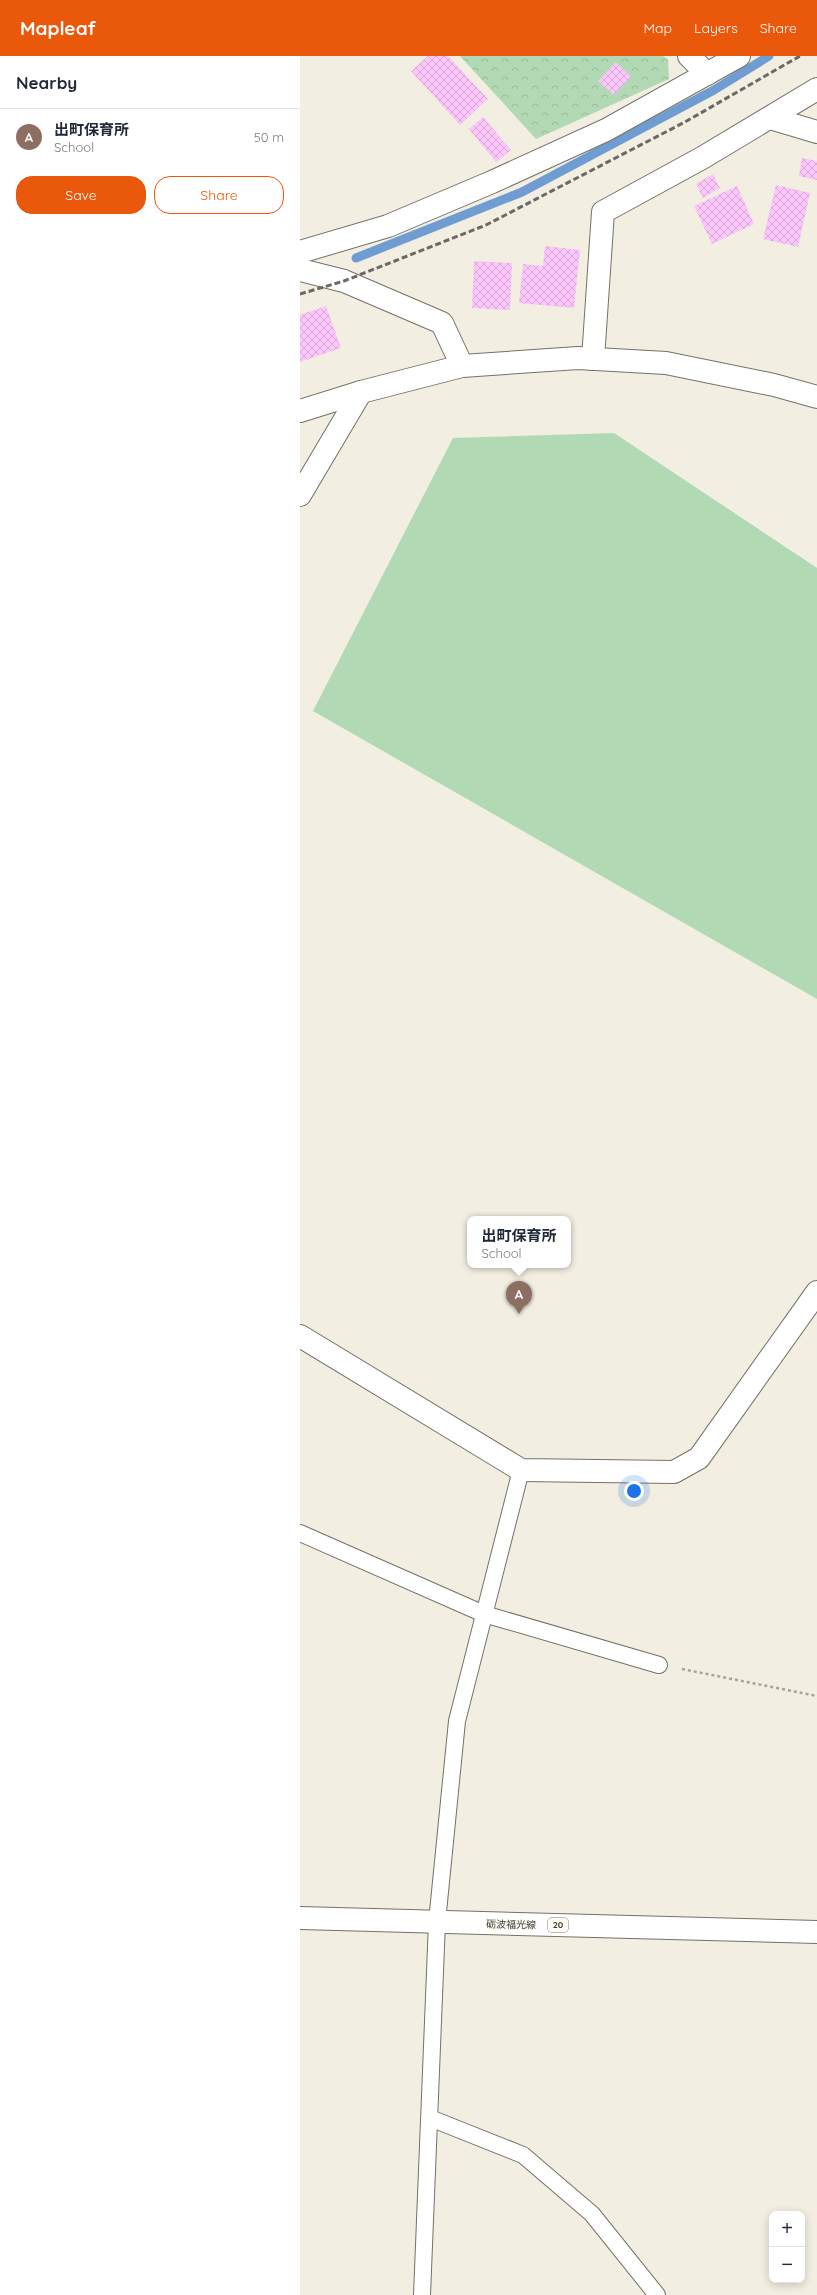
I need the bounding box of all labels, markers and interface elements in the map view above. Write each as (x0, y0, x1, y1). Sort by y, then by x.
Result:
text: Mapleaf (20, 16, 96, 40)
text: Map (643, 19, 672, 37)
text: Layers (694, 19, 738, 37)
text: Share (760, 19, 797, 37)
text: Nearby (16, 72, 77, 93)
text: 出町保育所 (54, 120, 129, 139)
text: A (25, 129, 33, 145)
text: 50 m (254, 129, 284, 145)
text: School (54, 139, 94, 155)
button: Save (16, 176, 146, 214)
button: Share (154, 176, 284, 214)
popup (467, 1216, 571, 1268)
text: 出町保育所 (481, 1226, 557, 1245)
text: School (481, 1245, 522, 1261)
pin: A (506, 1281, 532, 1314)
your location (624, 1481, 644, 1501)
street label: 砺波福光線 (486, 1918, 536, 1931)
road number: 20 (548, 1918, 568, 1932)
map controls (769, 2211, 805, 2283)
button: + (769, 2211, 805, 2247)
button: − (769, 2247, 805, 2283)

